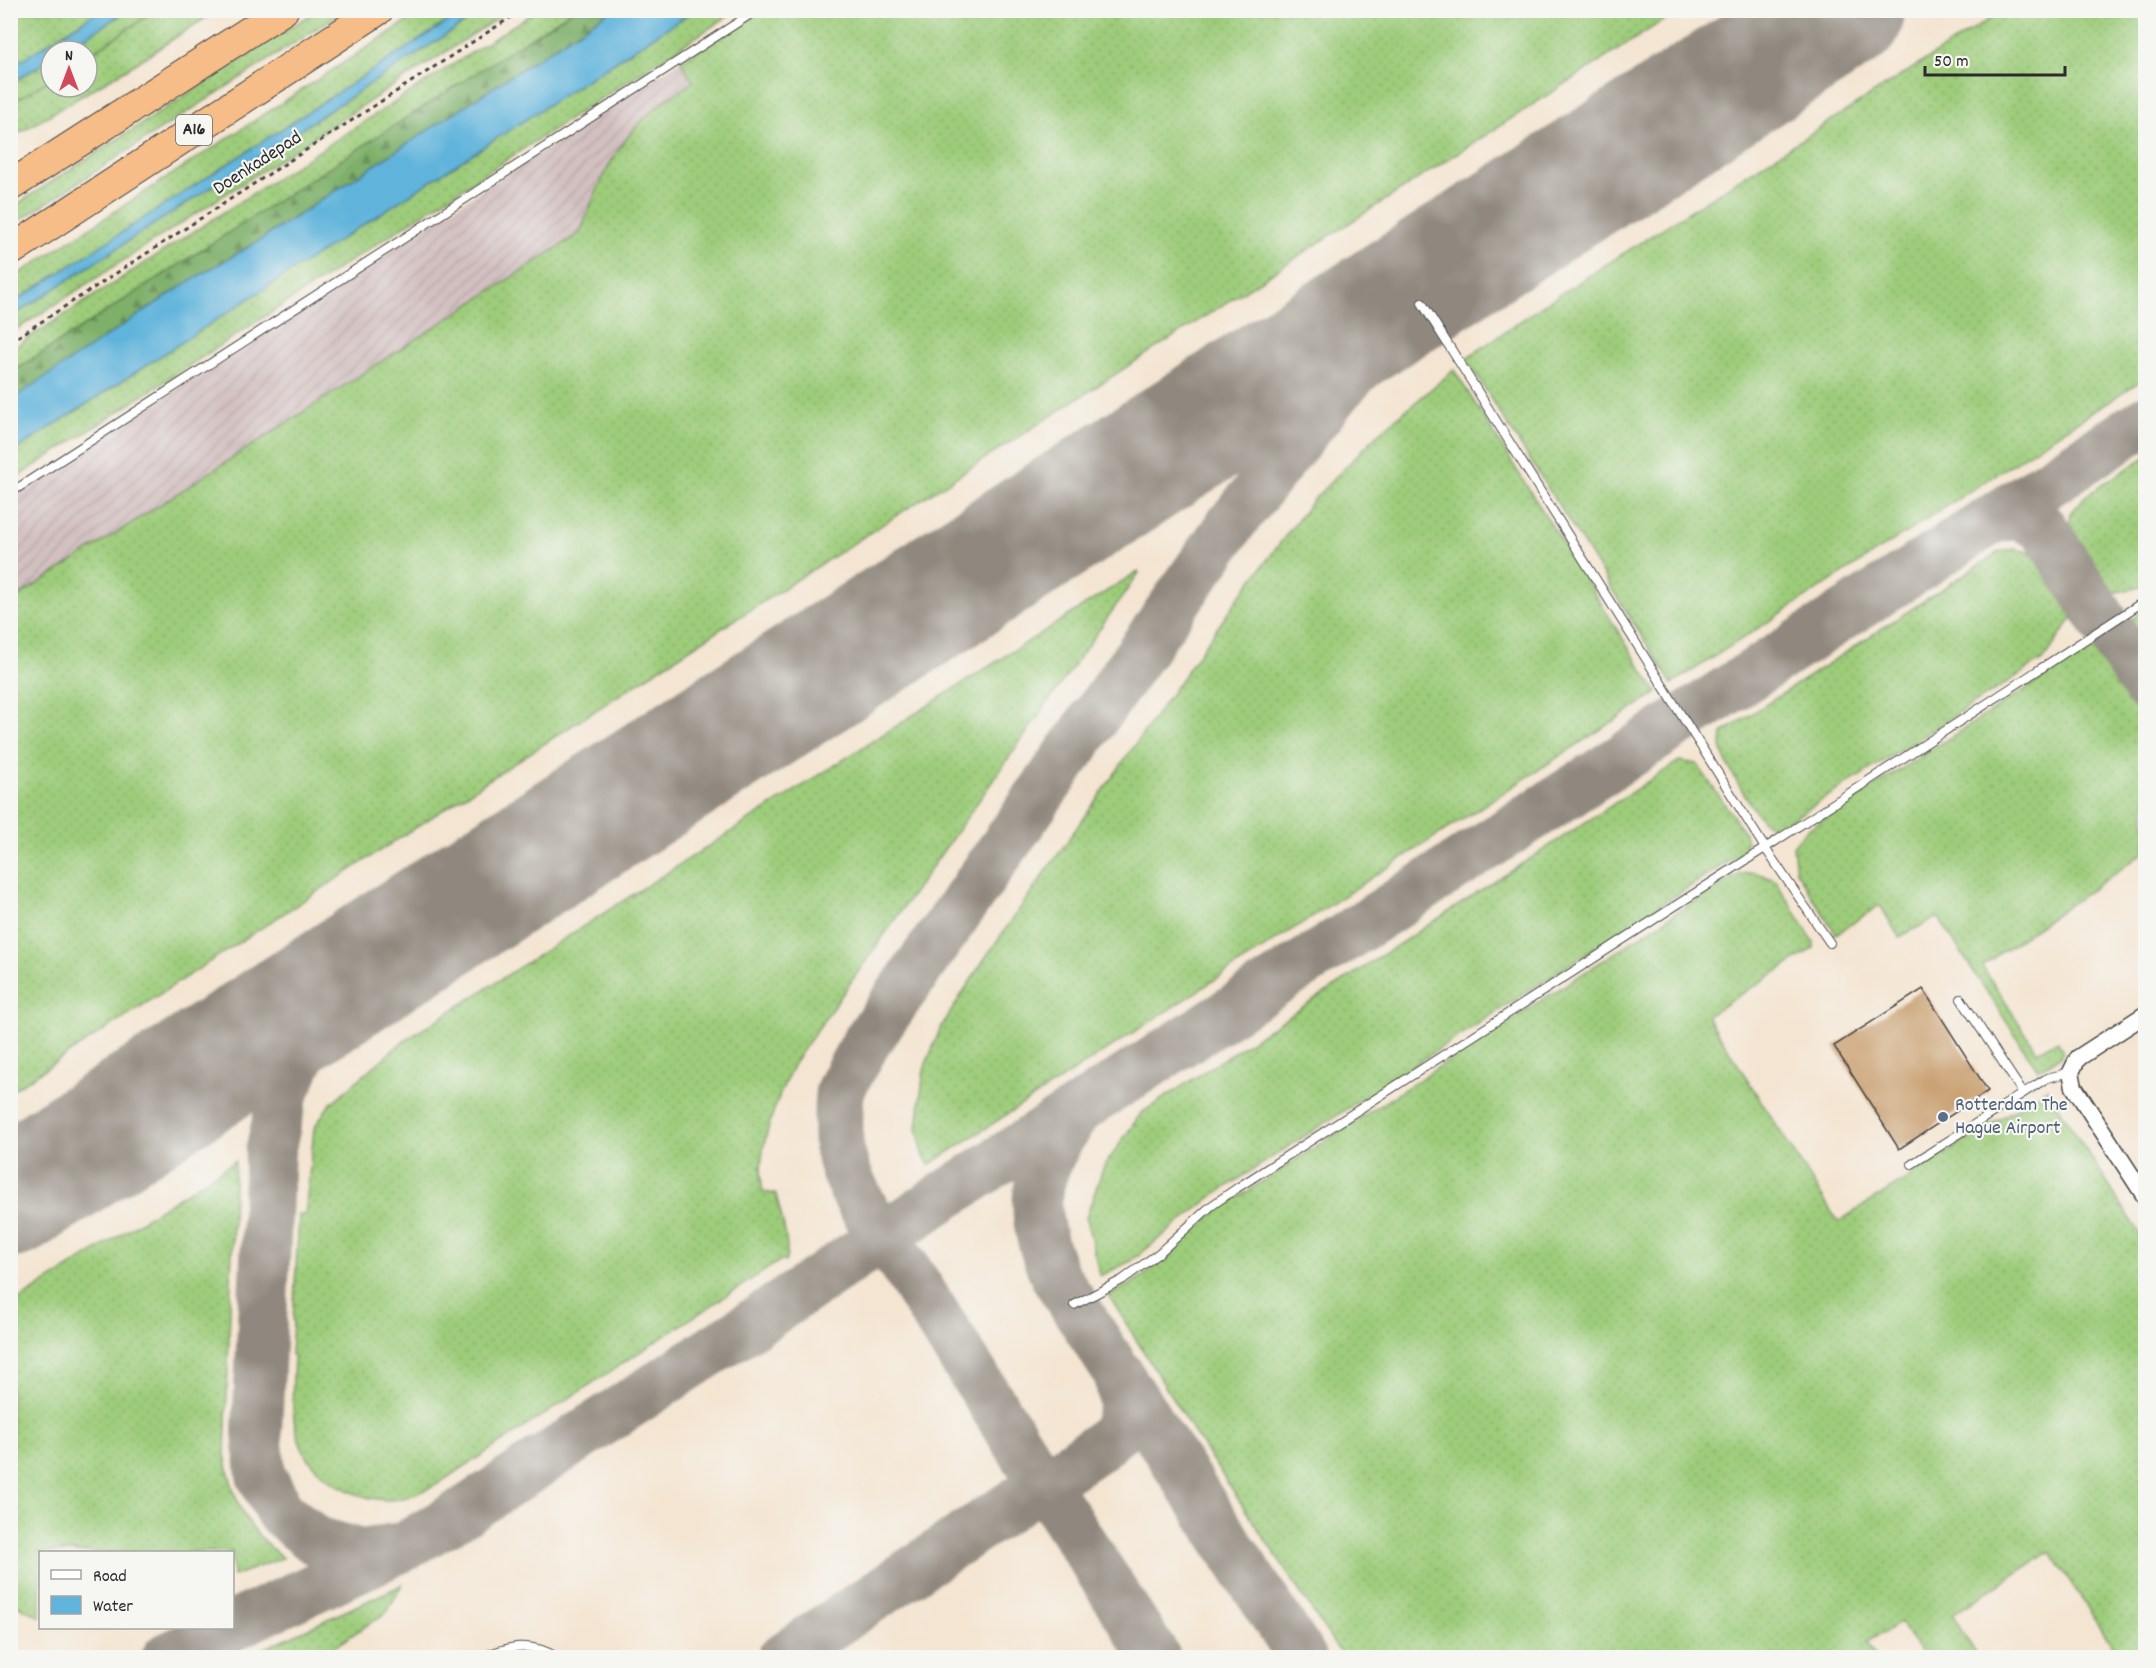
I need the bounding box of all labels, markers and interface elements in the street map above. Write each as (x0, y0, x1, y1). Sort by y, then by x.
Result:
north arrow (39, 39, 99, 99)
scale bar (1925, 39, 2064, 77)
text: N (65, 45, 73, 68)
text: 50 m (1934, 50, 1969, 75)
road number: A16 (176, 115, 212, 145)
street label: Doenkadepad (208, 125, 308, 203)
place label: Rotterdam The Hague Airport (1955, 1092, 2068, 1143)
marker: Rotterdam The Hague Airport (1936, 1110, 1950, 1124)
legend (39, 1551, 234, 1629)
text: Road (93, 1565, 127, 1590)
text: Water (93, 1595, 133, 1620)

